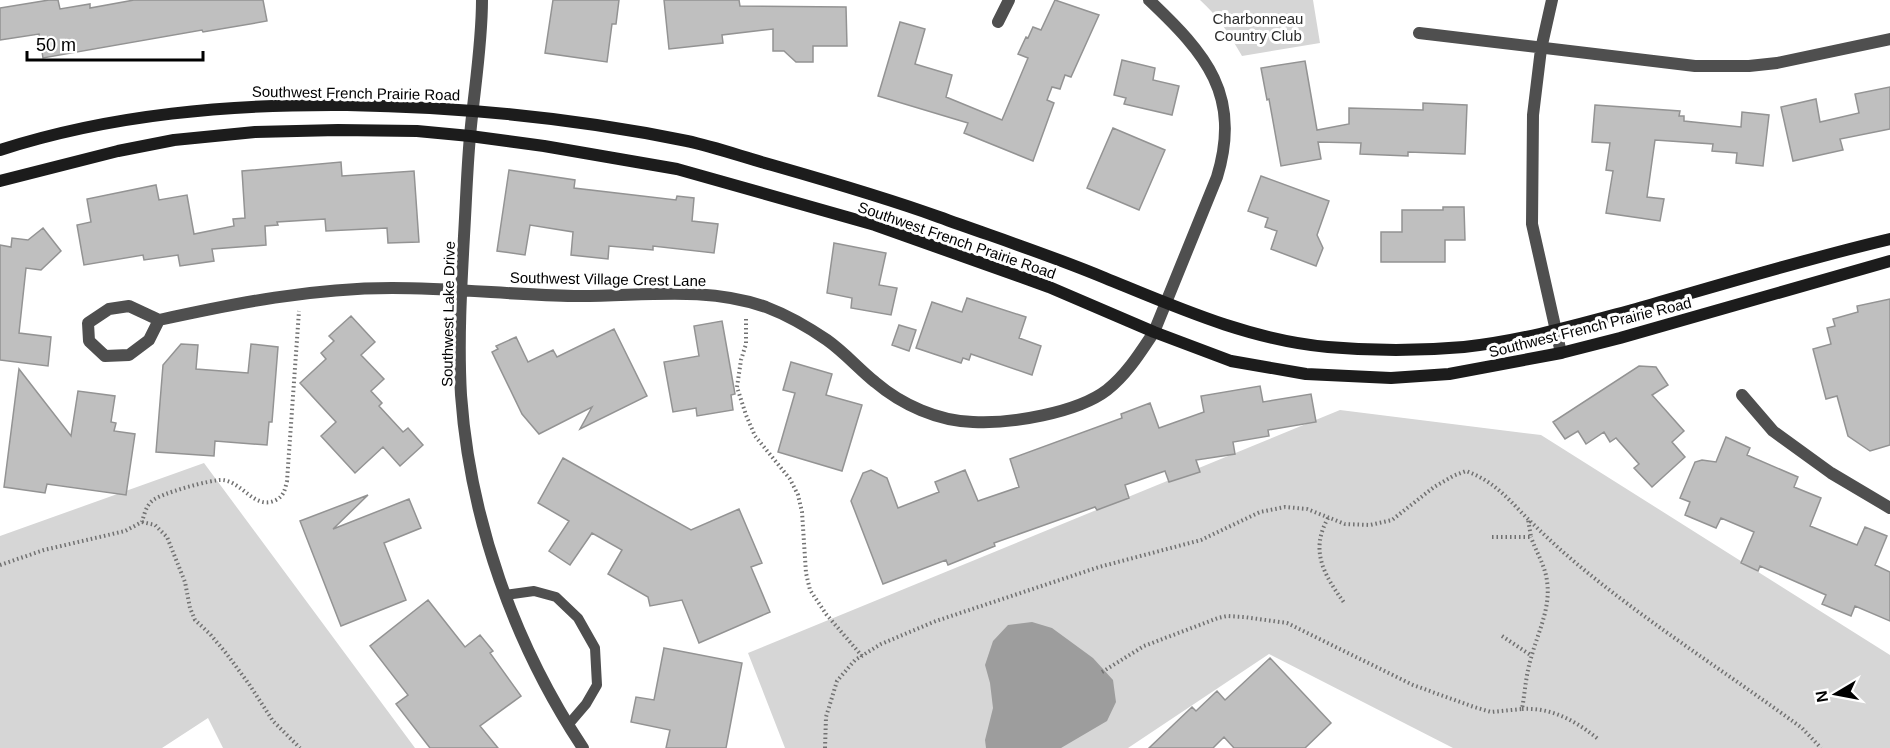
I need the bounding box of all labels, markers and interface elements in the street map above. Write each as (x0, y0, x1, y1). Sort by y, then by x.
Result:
park label: Charbonneau Country Club (1213, 10, 1303, 44)
scale bar (27, 24, 202, 62)
text: 50 m (36, 35, 76, 55)
street label: Southwest French Prairie Road (252, 83, 460, 103)
street label: Southwest French Prairie Road (856, 198, 1058, 282)
street label: Southwest Lake Drive (438, 241, 458, 387)
street label: Southwest Village Crest Lane (510, 269, 706, 289)
street label: Southwest French Prairie Road (1487, 294, 1693, 360)
north arrow (1806, 664, 1866, 724)
text: N (1812, 689, 1831, 704)

